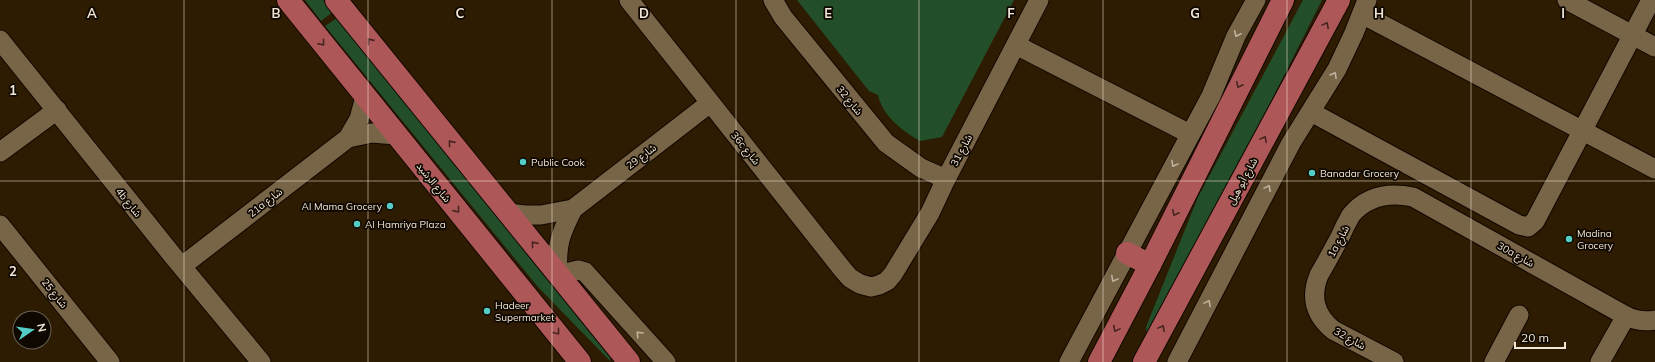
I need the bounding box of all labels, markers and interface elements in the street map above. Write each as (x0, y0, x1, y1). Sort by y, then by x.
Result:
text: A (87, 5, 97, 21)
text: B (272, 5, 281, 21)
text: C (456, 5, 465, 21)
text: D (639, 5, 649, 21)
text: E (824, 5, 832, 21)
text: F (1007, 5, 1015, 21)
text: G (1190, 5, 1200, 21)
text: H (1374, 5, 1384, 21)
text: I (1561, 5, 1565, 21)
one-way arrow (1321, 22, 1329, 29)
one-way arrow (1234, 30, 1242, 37)
one-way arrow (318, 39, 325, 46)
one-way arrow (367, 39, 374, 46)
one-way arrow (1329, 72, 1336, 79)
one-way arrow (1237, 80, 1244, 88)
text: 1 (9, 82, 17, 98)
street label: شارع 32 (833, 83, 865, 118)
street label: 36c شارع (727, 129, 763, 168)
street label: شارع 31 (948, 132, 976, 169)
one-way arrow (1259, 136, 1267, 144)
one-way arrow (449, 140, 456, 147)
street label: شارع 29 (624, 141, 660, 173)
street label: شارع أبو هيل (1225, 155, 1261, 207)
place label: Public Cook (531, 156, 585, 169)
marker: Public Cook (518, 157, 528, 167)
one-way arrow (1171, 159, 1179, 167)
street label: شارع الرشيد (413, 160, 454, 206)
place label: Banadar Grocery (1320, 167, 1400, 180)
marker: Banadar Grocery (1307, 168, 1317, 178)
one-way arrow (1264, 184, 1271, 192)
street label: 4b شارع (112, 185, 144, 220)
street label: 21a شارع (245, 185, 286, 221)
place label: Al Mama Grocery (302, 200, 383, 213)
marker: Al Mama Grocery (385, 201, 395, 211)
one-way arrow (452, 205, 459, 212)
one-way arrow (1172, 209, 1180, 217)
place label: Al Hamriya Plaza (365, 218, 446, 231)
marker: Al Hamriya Plaza (352, 219, 362, 229)
street label: 1a شارع (1325, 223, 1353, 260)
place label: Madina Grocery (1577, 227, 1614, 252)
marker: Madina Grocery (1564, 234, 1574, 244)
street label: 30a شارع (1495, 239, 1537, 271)
one-way arrow (531, 242, 538, 249)
text: 2 (9, 263, 17, 279)
one-way arrow (1111, 274, 1118, 282)
street label: شارع 25 (38, 276, 70, 311)
place label: Hadeer Supermarket (495, 299, 555, 324)
one-way arrow (1203, 299, 1211, 307)
marker: Hadeer Supermarket (482, 306, 492, 316)
north arrow (12, 310, 52, 350)
text: N (34, 322, 49, 333)
street label: شارع 32 (1331, 324, 1368, 353)
scale bar (1515, 324, 1565, 350)
one-way arrow (1113, 325, 1121, 332)
one-way arrow (1158, 325, 1165, 332)
one-way arrow (552, 328, 559, 335)
text: 20 m (1521, 330, 1549, 345)
one-way arrow (637, 331, 644, 338)

